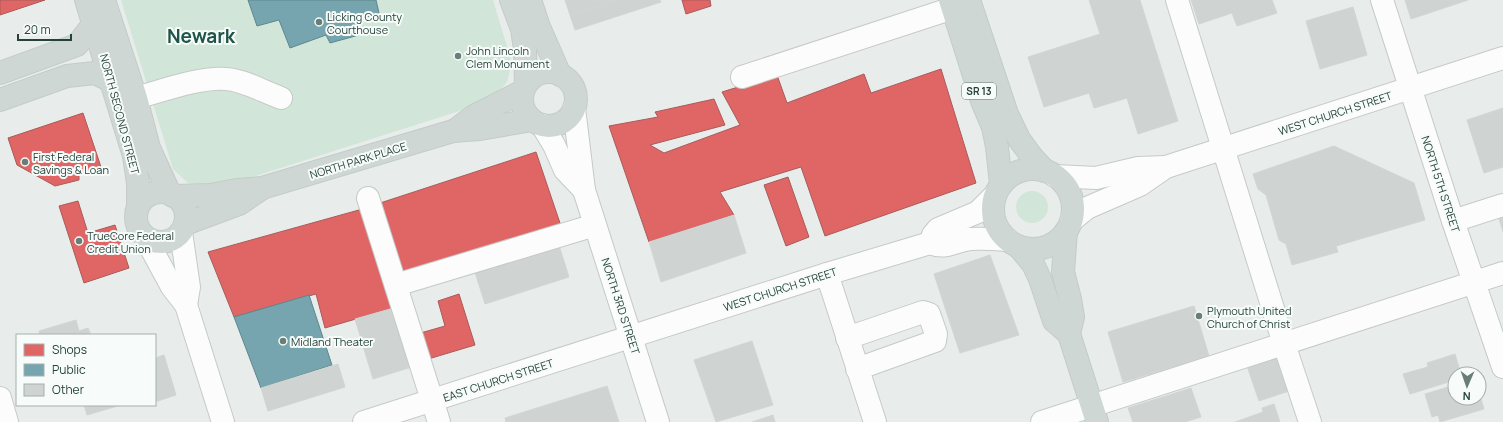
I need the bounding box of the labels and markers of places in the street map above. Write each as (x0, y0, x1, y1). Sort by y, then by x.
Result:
place label: Licking County Courthouse (327, 9, 402, 37)
marker: Licking County Courthouse (314, 17, 324, 27)
place label: John Lincoln Clem Monument (466, 43, 550, 71)
marker: John Lincoln Clem Monument (453, 51, 463, 61)
place label: First Federal Savings & Loan (33, 149, 109, 177)
marker: First Federal Savings & Loan (20, 157, 30, 167)
place label: TrueCore Federal Credit Union (87, 228, 174, 256)
marker: TrueCore Federal Credit Union (74, 236, 84, 246)
place label: Plymouth United Church of Christ (1207, 303, 1291, 331)
marker: Plymouth United Church of Christ (1194, 311, 1204, 321)
place label: Midland Theater (291, 334, 373, 349)
marker: Midland Theater (278, 336, 288, 346)

